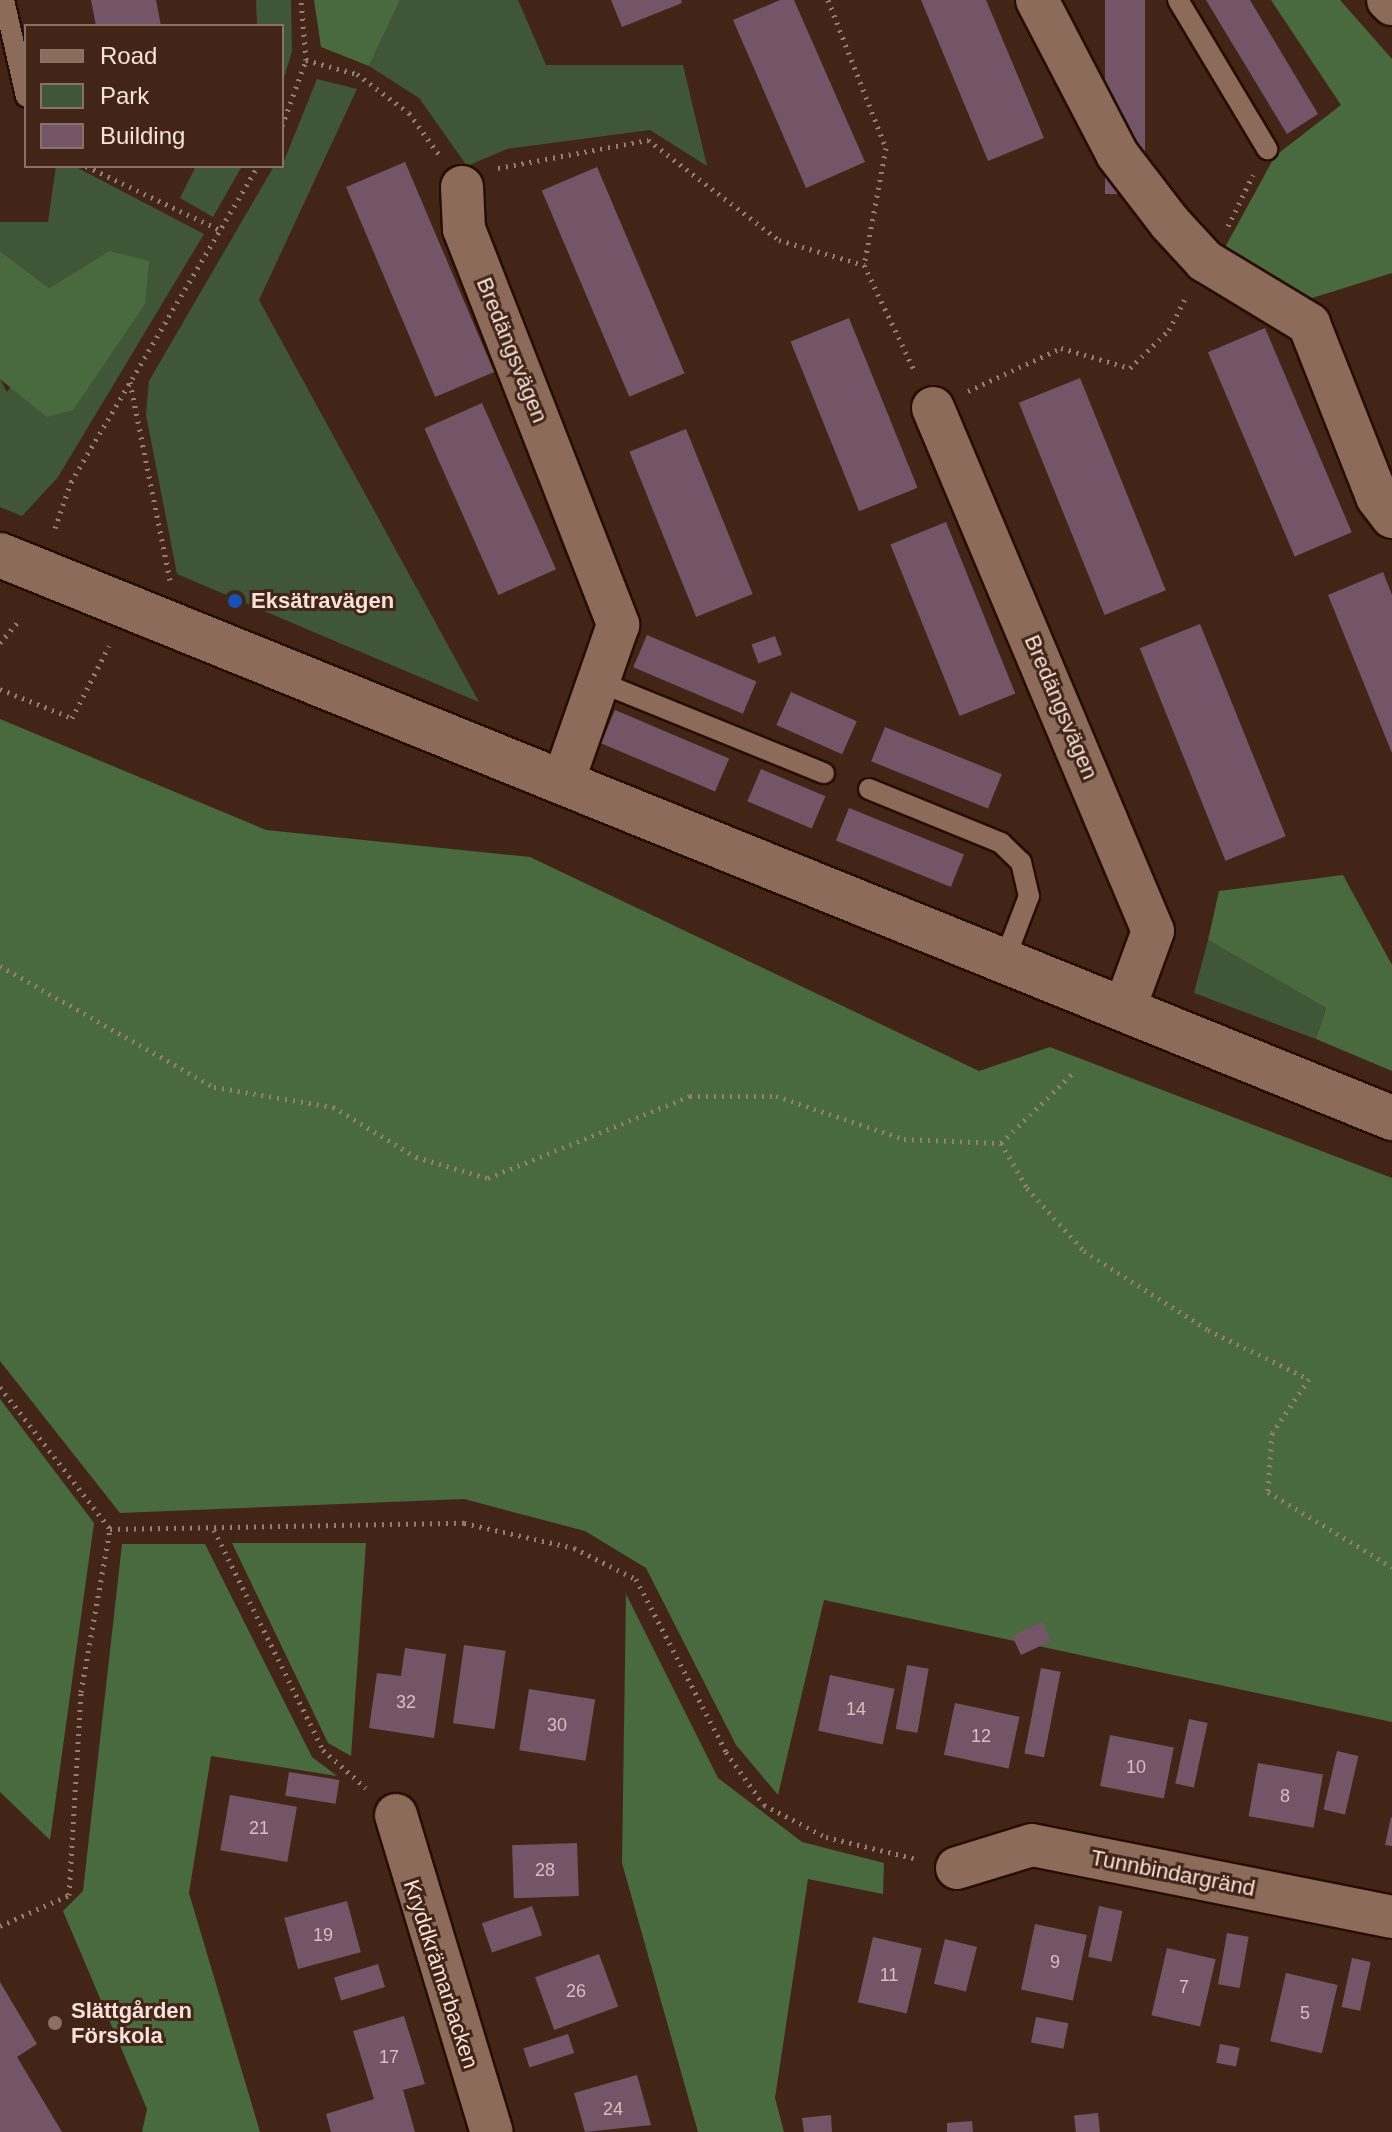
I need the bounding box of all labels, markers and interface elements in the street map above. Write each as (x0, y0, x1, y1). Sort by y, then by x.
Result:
legend (24, 24, 284, 168)
text: Road (100, 42, 157, 69)
text: Park (100, 82, 149, 109)
text: Building (100, 122, 185, 149)
street label: Bredängsvägen (471, 274, 553, 426)
place label: Eksätravägen (251, 588, 394, 614)
marker: Eksätravägen (226, 592, 244, 610)
street label: Bredängsvägen (1019, 631, 1103, 783)
house number: 32 (396, 1691, 416, 1713)
house number: 14 (846, 1698, 866, 1720)
house number: 30 (547, 1714, 567, 1736)
house number: 12 (971, 1725, 991, 1747)
house number: 10 (1126, 1756, 1146, 1778)
house number: 8 (1280, 1785, 1290, 1807)
house number: 21 (249, 1817, 269, 1839)
street label: Tunnbindargränd (1089, 1844, 1257, 1902)
house number: 28 (535, 1859, 555, 1881)
street label: Kryddkrämarbacken (398, 1876, 484, 2072)
house number: 19 (313, 1924, 333, 1946)
house number: 9 (1050, 1951, 1060, 1973)
house number: 11 (880, 1964, 898, 1986)
house number: 7 (1179, 1976, 1189, 1998)
house number: 26 (566, 1980, 586, 2002)
place label: Slättgården Förskola (71, 1997, 192, 2048)
house number: 5 (1300, 2002, 1310, 2024)
marker: Slättgården Förskola (46, 2014, 64, 2032)
house number: 17 (379, 2046, 399, 2068)
house number: 24 (603, 2098, 623, 2120)

